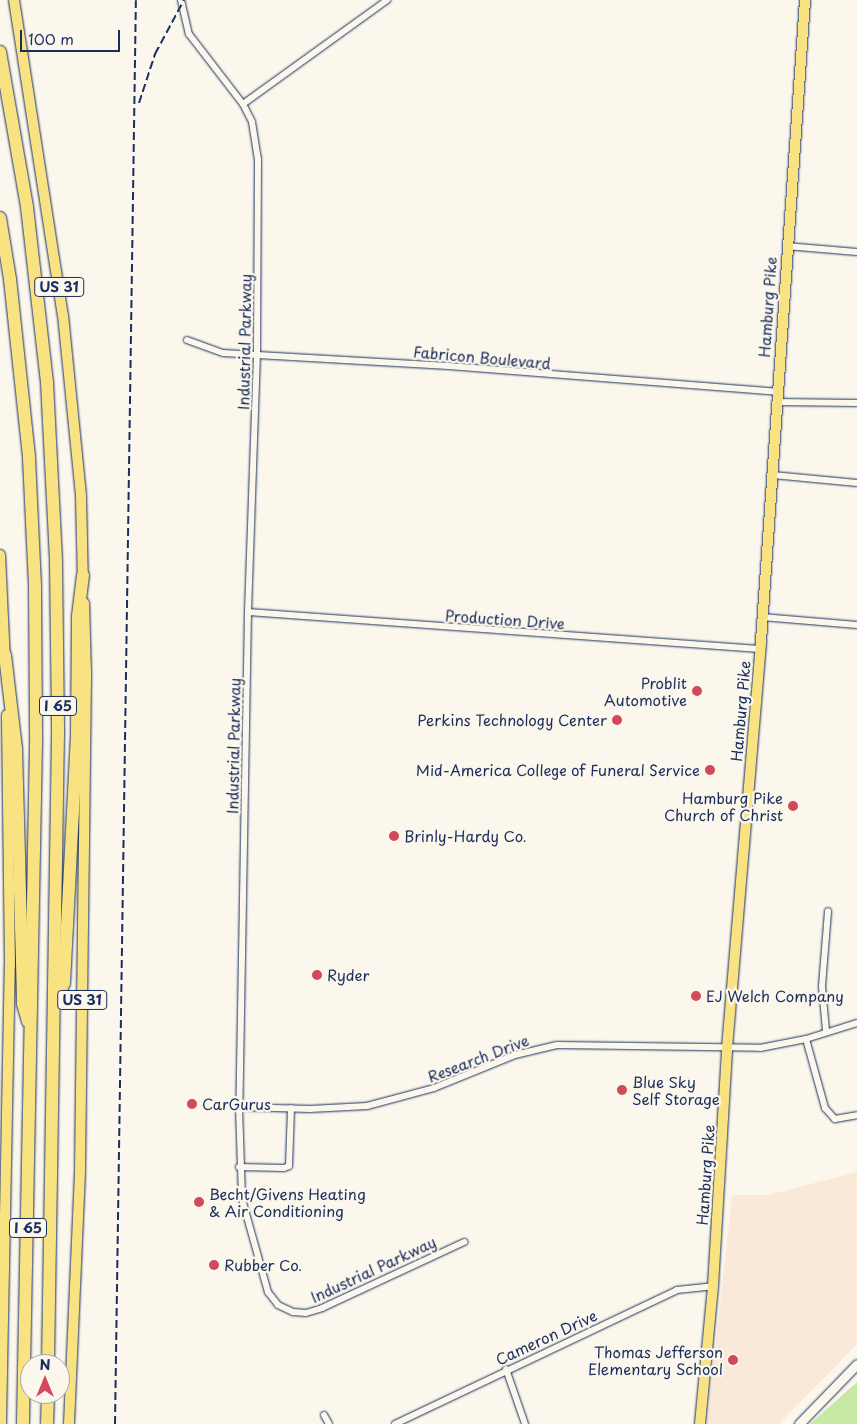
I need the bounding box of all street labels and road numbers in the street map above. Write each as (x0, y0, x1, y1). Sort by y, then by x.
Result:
street label: Hamburg Pike (754, 256, 780, 358)
street label: Industrial Parkway (234, 274, 254, 410)
road number: US 31 (34, 276, 84, 298)
street label: Fabricon Boulevard (412, 342, 552, 372)
street label: Production Drive (445, 606, 565, 632)
street label: Hamburg Pike (727, 659, 753, 763)
street label: Industrial Parkway (223, 678, 243, 814)
road number: I 65 (38, 694, 78, 718)
road number: US 31 (57, 988, 107, 1012)
street label: Research Drive (424, 1030, 532, 1086)
street label: Hamburg Pike (692, 1124, 718, 1226)
road number: I 65 (8, 1216, 48, 1240)
street label: Industrial Parkway (307, 1232, 439, 1306)
street label: Cameron Drive (493, 1306, 599, 1368)

